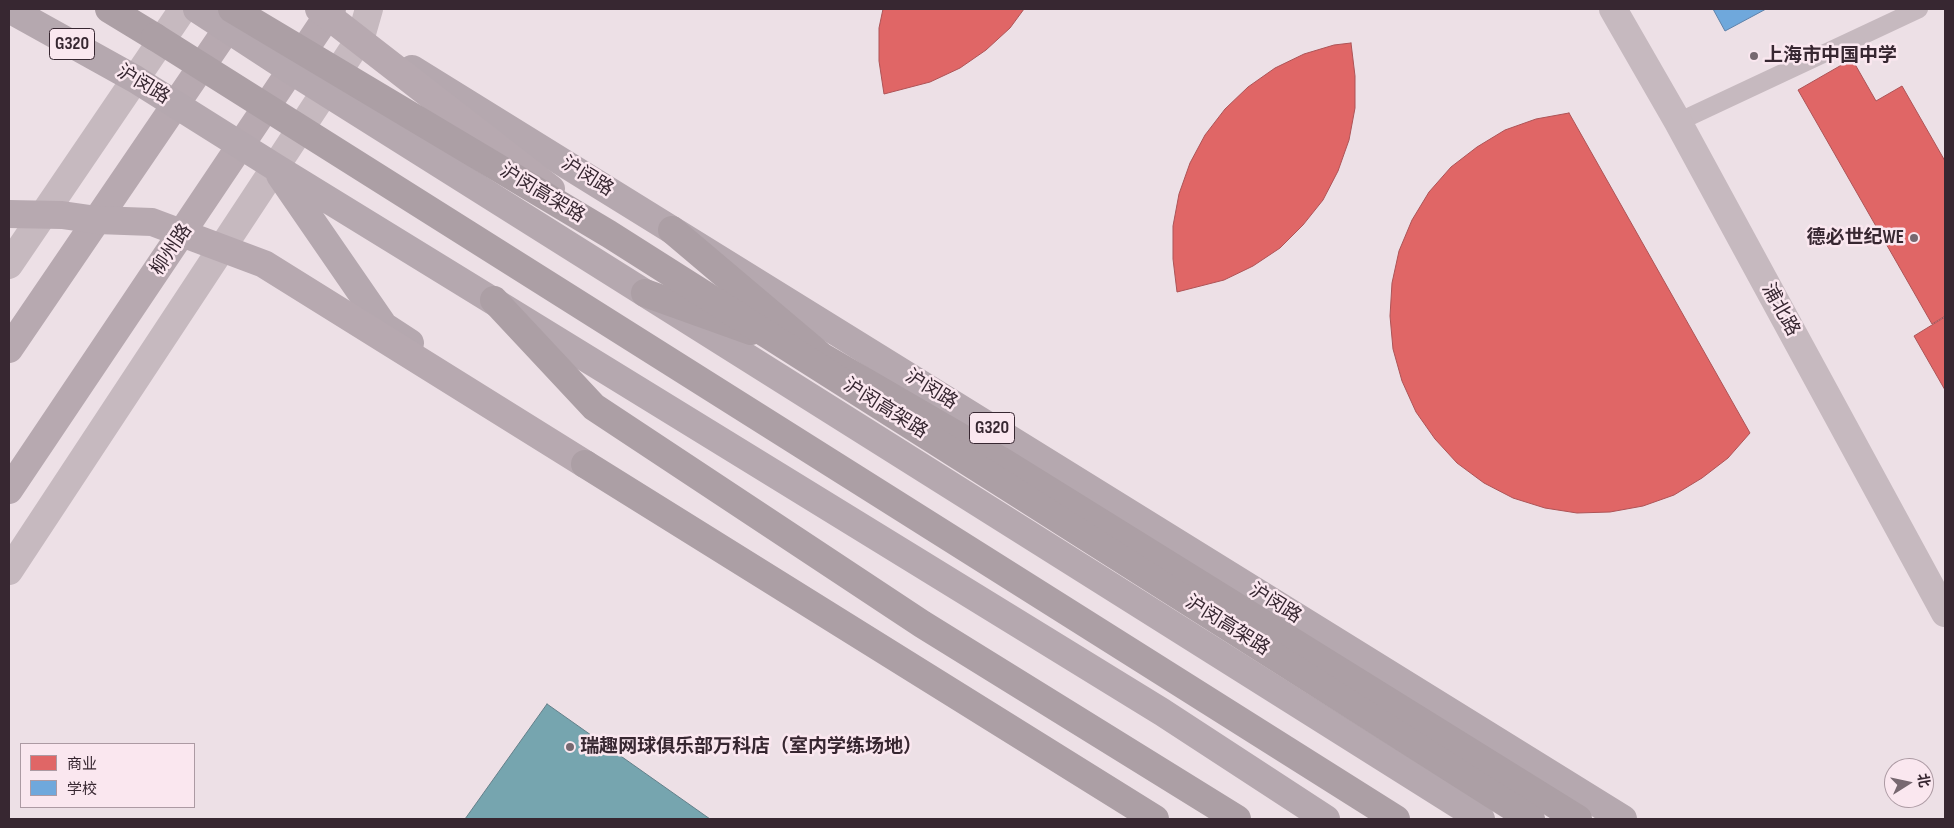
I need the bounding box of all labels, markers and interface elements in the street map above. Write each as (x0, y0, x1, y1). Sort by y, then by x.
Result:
road number: G320 (50, 29, 94, 60)
place label: 上海市中国中学 (1764, 45, 1897, 67)
marker: 上海市中国中学 (1748, 50, 1760, 62)
street label: 沪闵路 (113, 61, 173, 109)
street label: 沪闵路 (557, 152, 617, 202)
street label: 沪闵高架路 (495, 160, 589, 228)
street label: 柳州路 (147, 220, 197, 280)
place label: 德必世纪WE (1806, 227, 1904, 249)
marker: 德必世纪WE (1908, 232, 1920, 244)
street label: 浦北路 (1756, 280, 1804, 340)
street label: 沪闵路 (901, 365, 961, 415)
street label: 沪闵高架路 (839, 374, 931, 444)
road number: G320 (970, 412, 1014, 443)
street label: 沪闵路 (1245, 579, 1305, 629)
street label: 沪闵高架路 (1181, 591, 1273, 661)
place label: 瑞趣网球俱乐部万科店（室内学练场地） (580, 736, 922, 758)
marker: 瑞趣网球俱乐部万科店（室内学练场地） (564, 741, 576, 753)
legend (20, 743, 195, 808)
text: 商业 (67, 755, 97, 774)
north arrow (1884, 758, 1934, 808)
text: 北 (1914, 772, 1933, 789)
text: 学校 (67, 780, 97, 799)

